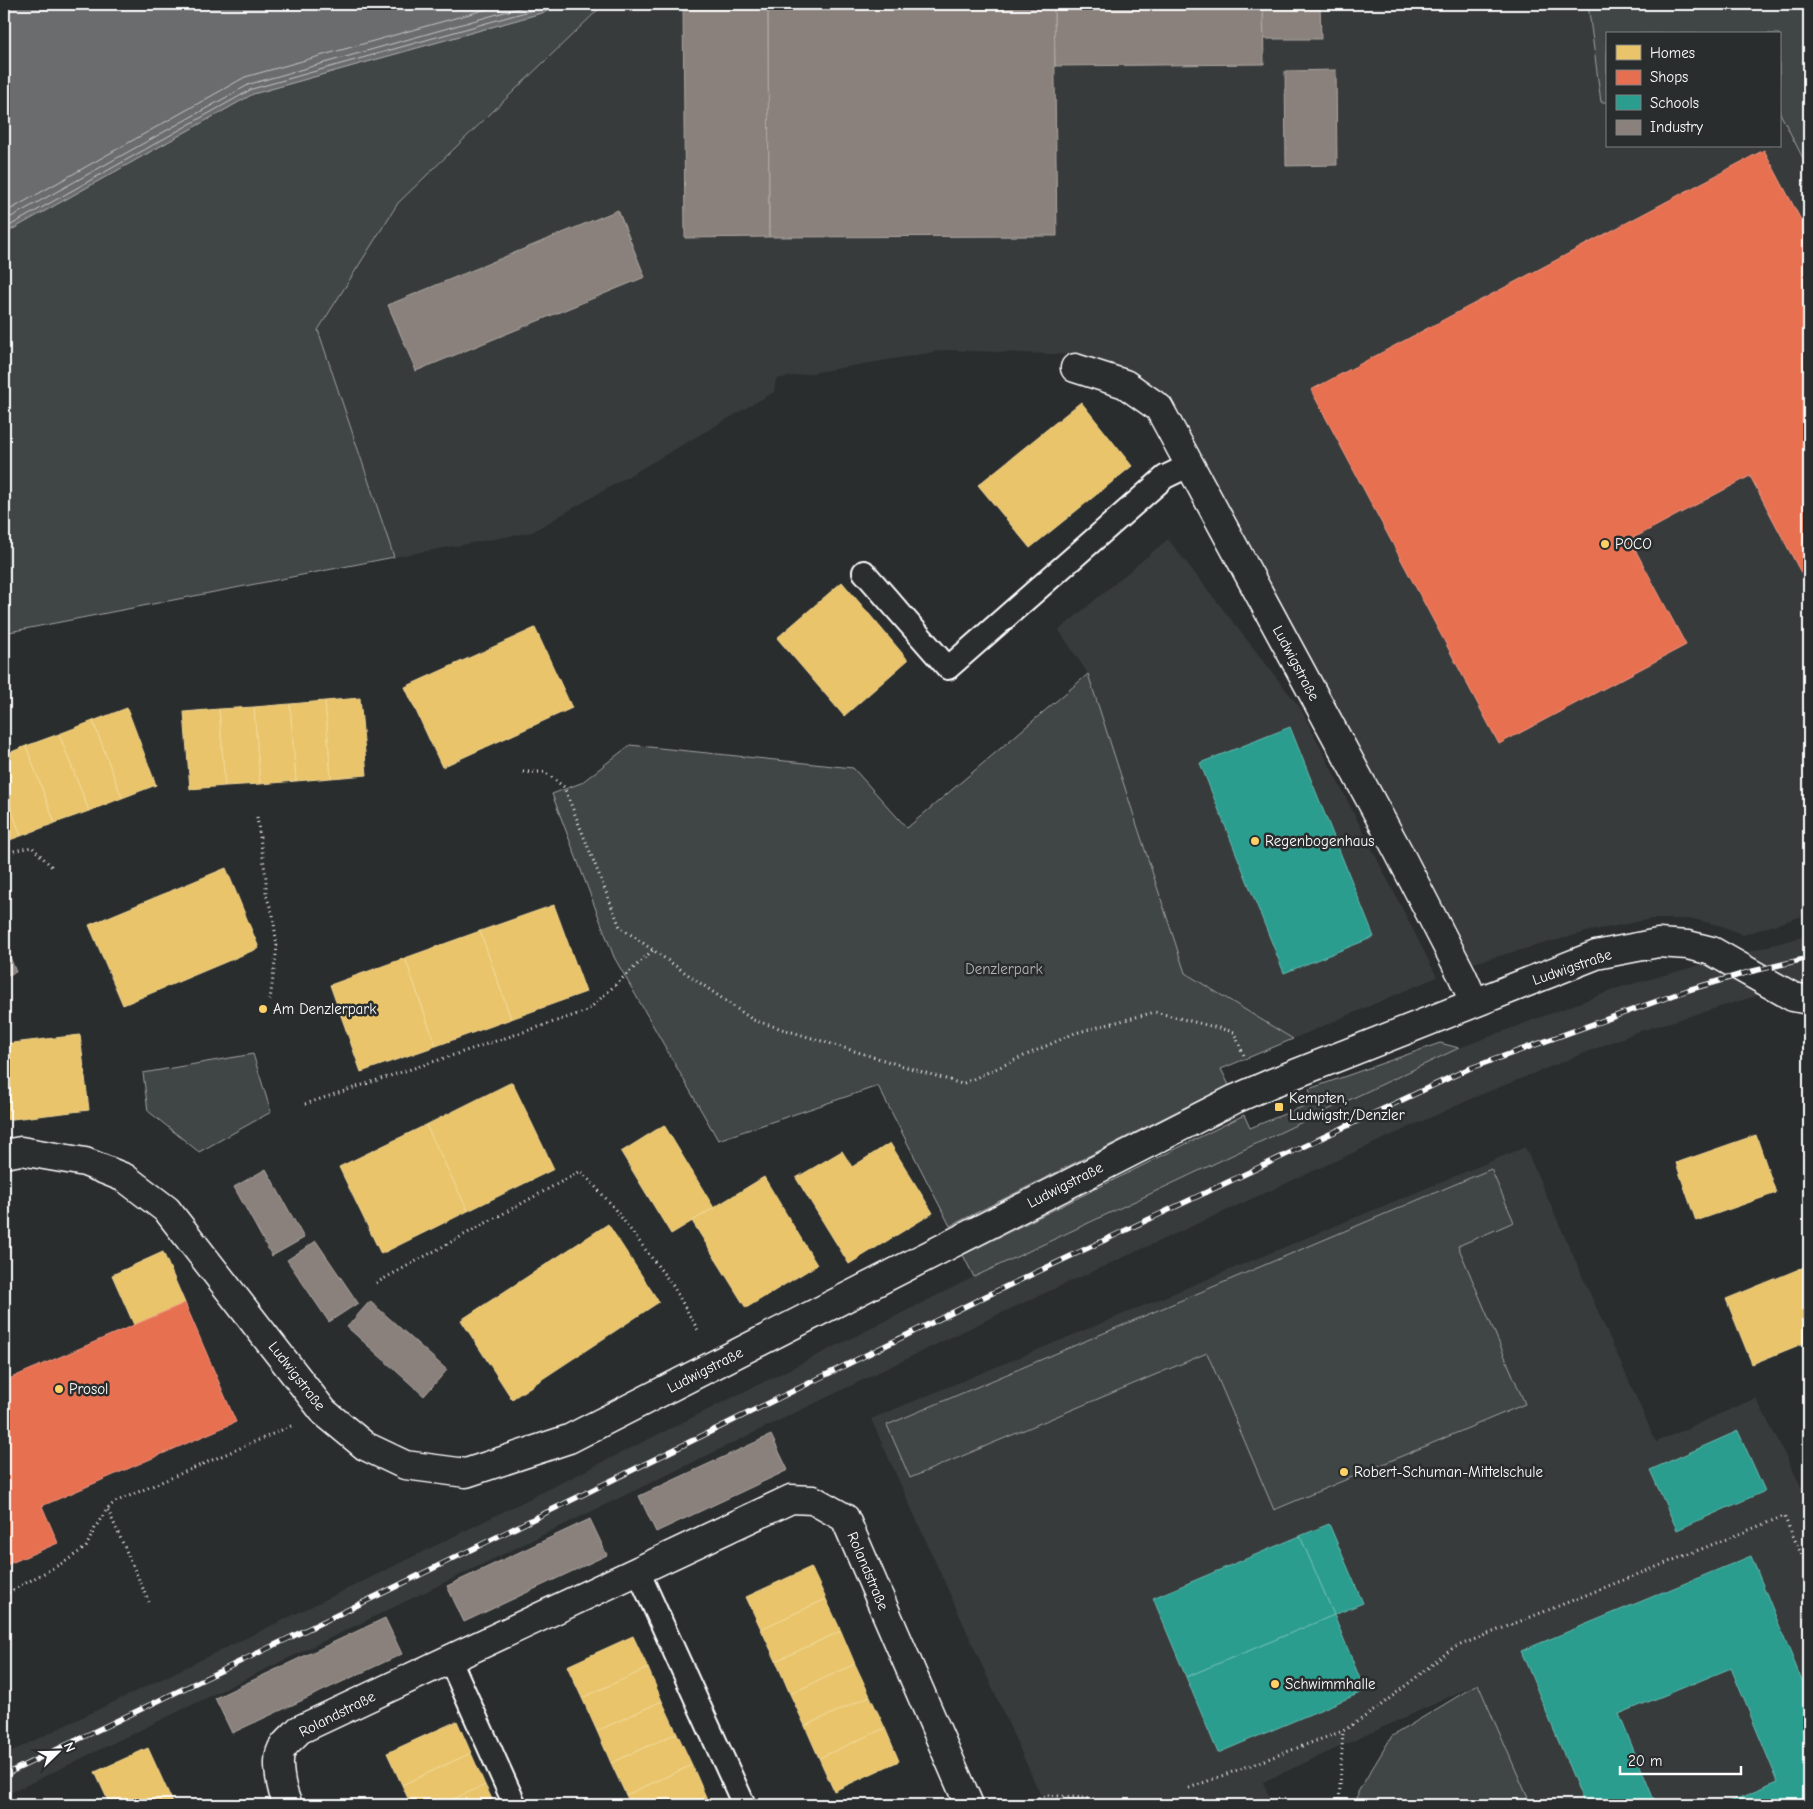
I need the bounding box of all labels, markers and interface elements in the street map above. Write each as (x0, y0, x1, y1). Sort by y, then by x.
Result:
legend (1606, 32, 1780, 148)
text: Homes (1650, 44, 1695, 62)
text: Shops (1650, 68, 1688, 86)
text: Schools (1650, 94, 1699, 112)
text: Industry (1650, 118, 1703, 136)
place label: POCO (1615, 535, 1652, 553)
marker: POCO (1599, 538, 1611, 550)
street label: Ludwigstraße (1269, 622, 1324, 704)
place label: Regenbogenhaus (1265, 832, 1374, 850)
marker: Regenbogenhaus (1249, 835, 1261, 847)
street label: Ludwigstraße (1530, 945, 1614, 989)
park label: Denzlerpark (965, 960, 1043, 978)
place label: Am Denzlerpark (273, 1000, 377, 1018)
marker: Am Denzlerpark (257, 1003, 269, 1015)
place label: Kempten, Ludwigstr./Denzler (1289, 1089, 1405, 1124)
marker: Kempten, Ludwigstr./Denzler (1273, 1101, 1285, 1113)
street label: Ludwigstraße (1024, 1158, 1106, 1212)
street label: Ludwigstraße (264, 1338, 330, 1414)
street label: Ludwigstraße (664, 1343, 746, 1397)
place label: Prosol (69, 1380, 108, 1398)
marker: Prosol (53, 1383, 65, 1395)
place label: Robert-Schuman-Mittelschule (1354, 1463, 1544, 1481)
marker: Robert-Schuman-Mittelschule (1338, 1466, 1350, 1478)
street label: Rolandstraße (843, 1529, 893, 1613)
place label: Schwimmhalle (1285, 1675, 1376, 1693)
marker: Schwimmhalle (1269, 1678, 1281, 1690)
street label: Rolandstraße (296, 1687, 379, 1741)
north arrow (32, 1726, 82, 1776)
text: N (60, 1740, 79, 1755)
scale bar (1620, 1744, 1742, 1776)
text: 20 m (1628, 1752, 1662, 1770)

